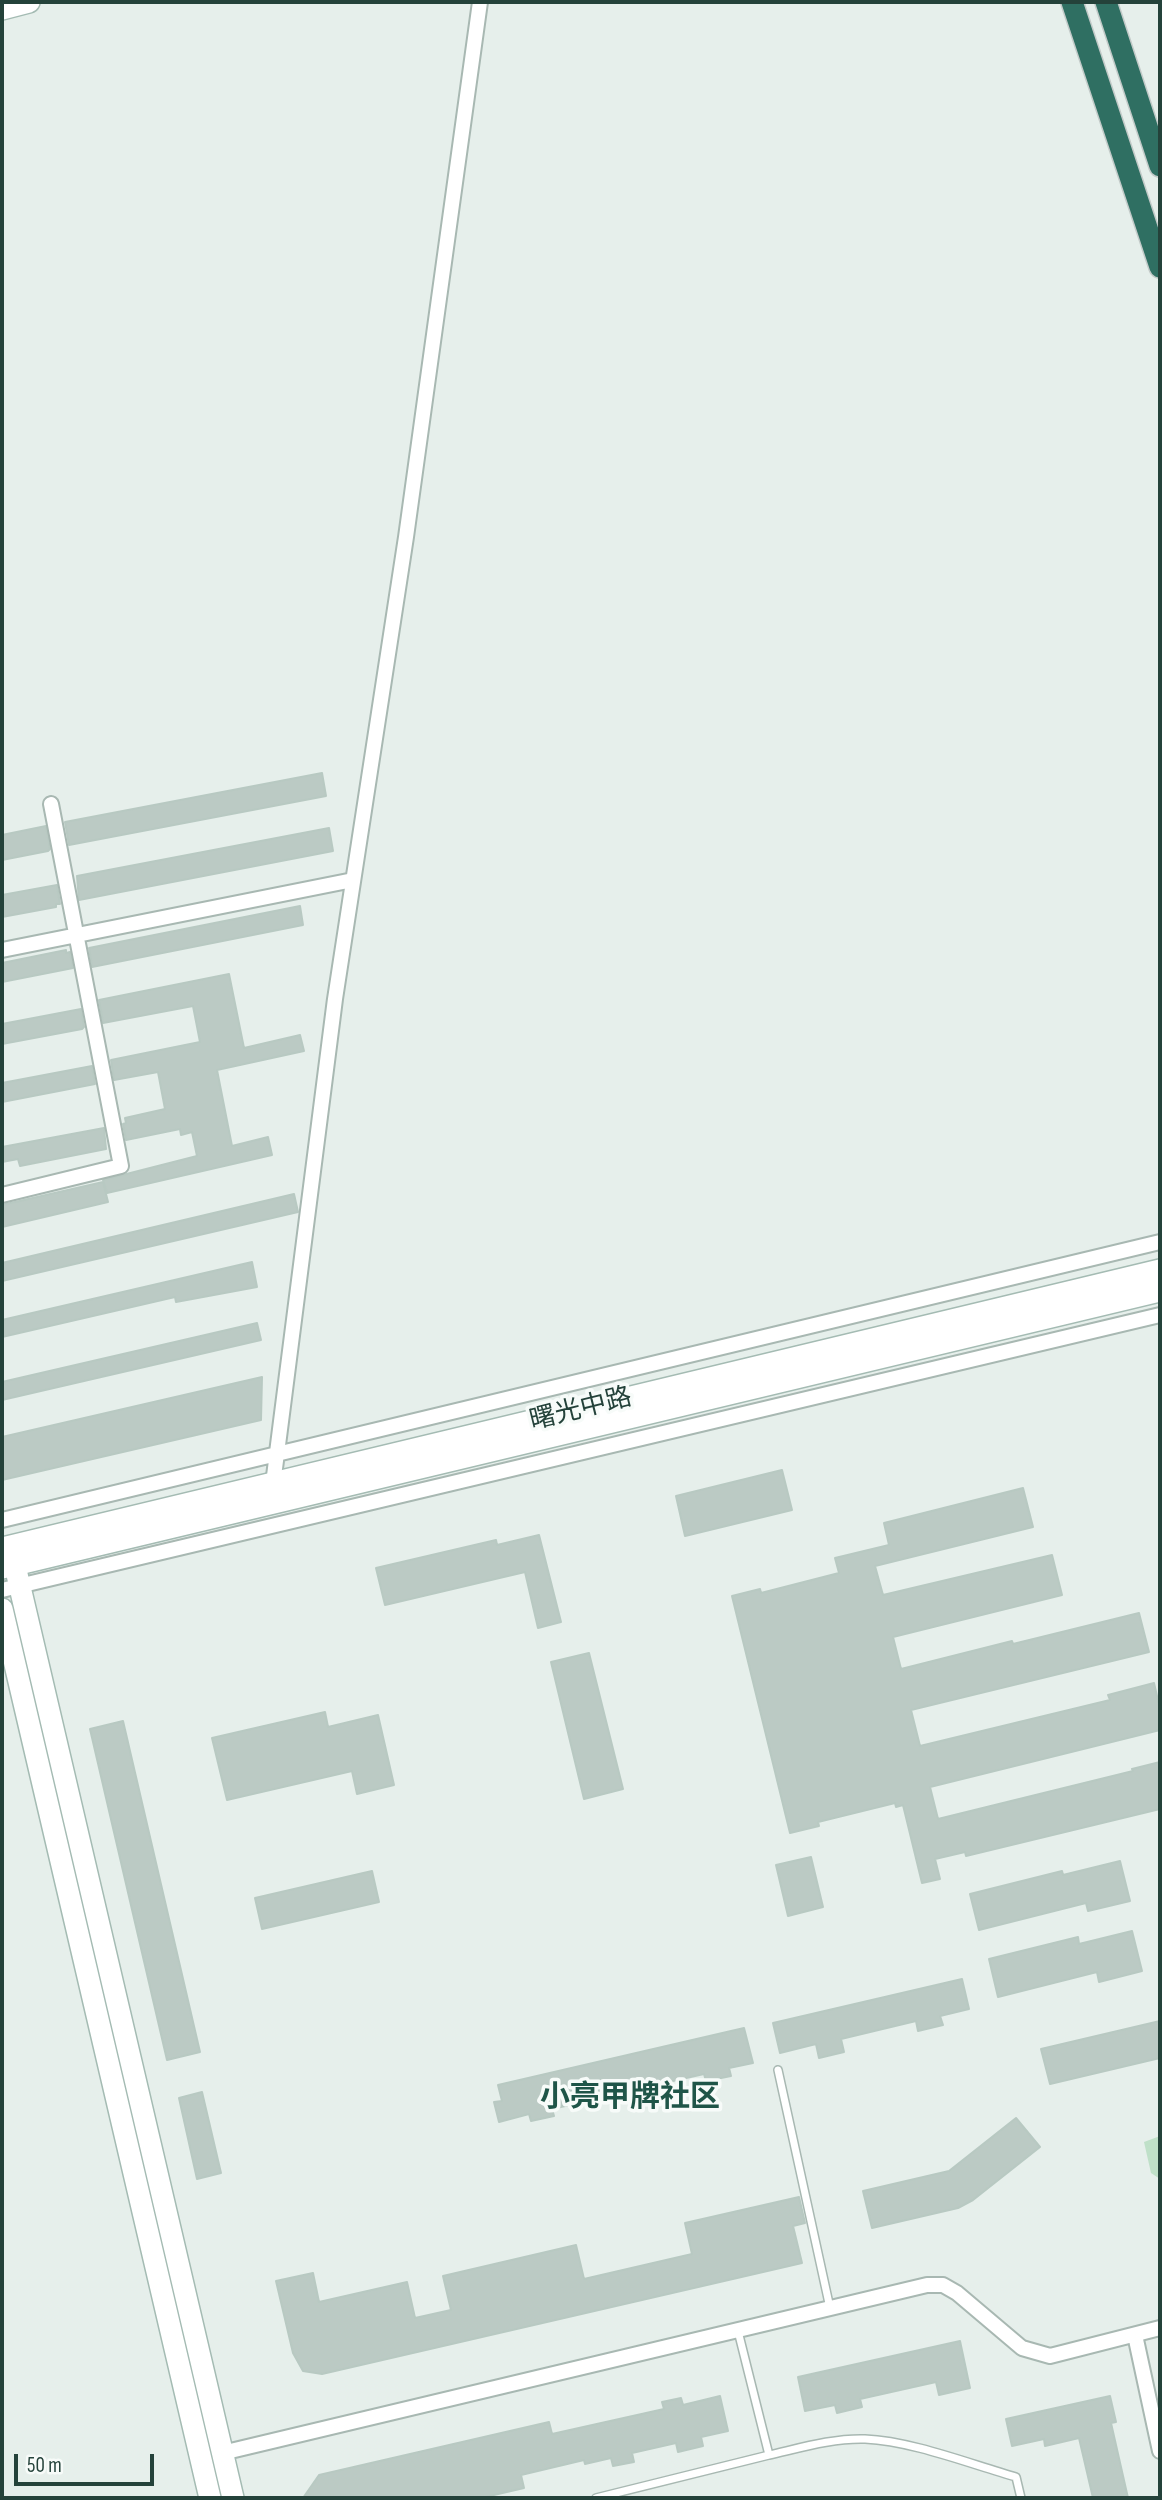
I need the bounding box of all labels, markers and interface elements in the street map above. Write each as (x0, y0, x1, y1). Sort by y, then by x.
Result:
street label: 曙光中路 (527, 1382, 635, 1438)
district label: 小亮甲牌社区 (540, 2080, 720, 2116)
scale bar (18, 2440, 158, 2484)
text: 50 m (27, 2453, 62, 2478)

